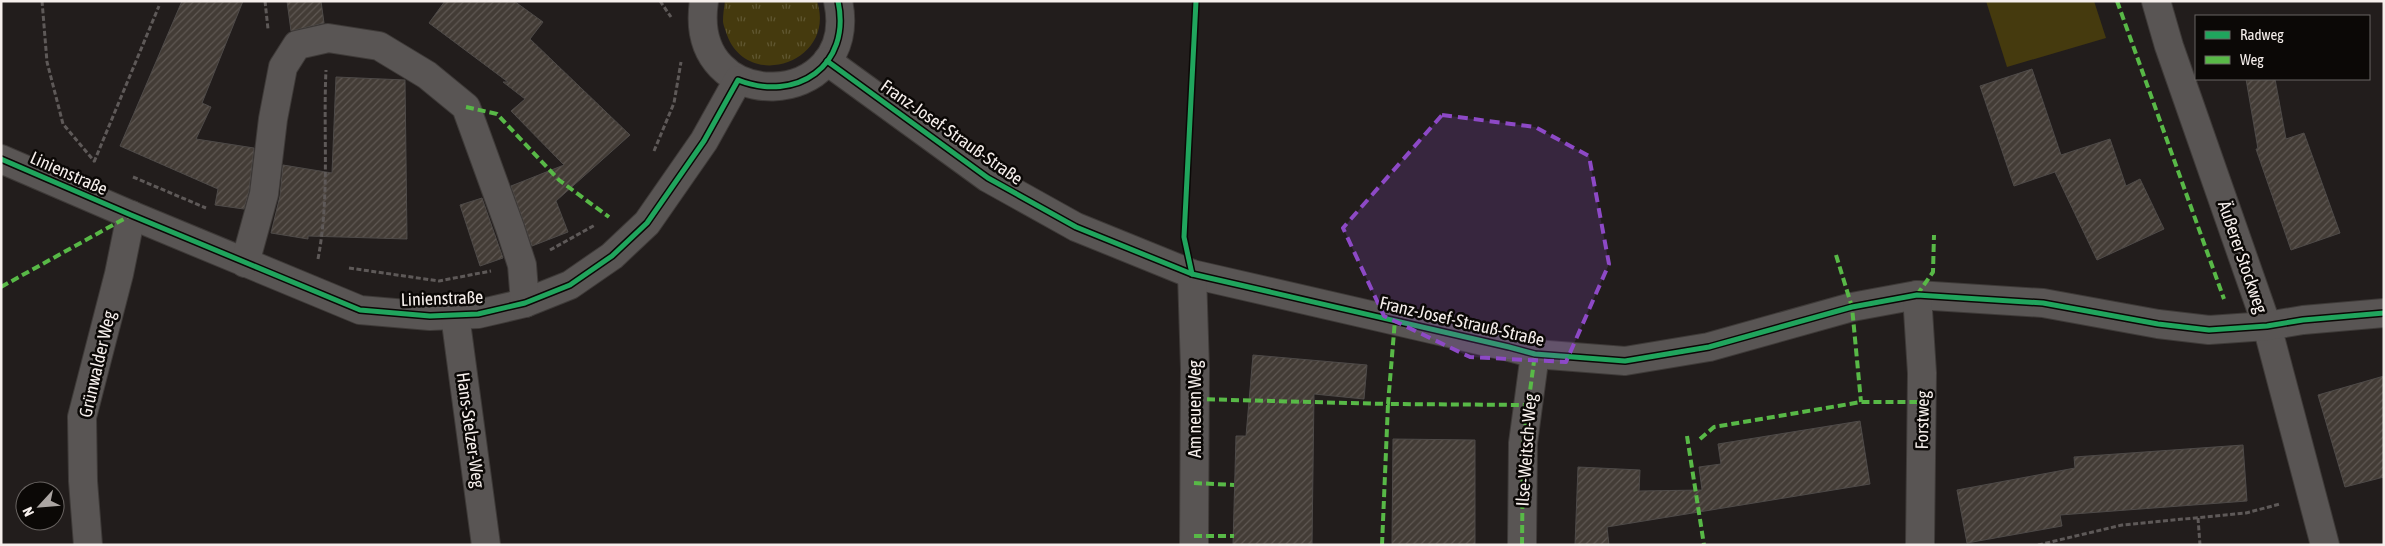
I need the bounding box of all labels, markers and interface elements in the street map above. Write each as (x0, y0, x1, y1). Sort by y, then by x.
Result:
legend (2195, 15, 2370, 80)
text: Radweg (2240, 26, 2284, 43)
text: Weg (2240, 51, 2264, 68)
street label: Franz-Josef-Strauß-Straße (877, 75, 1027, 189)
street label: Linienstraße (27, 147, 111, 199)
street label: Äußerer Stockweg (2214, 198, 2272, 316)
street label: Linienstraße (400, 286, 484, 310)
street label: Franz-Josef-Strauß-Straße (1378, 292, 1546, 350)
street label: Grünwalder Weg (75, 308, 120, 419)
street label: Am neuen Weg (1184, 360, 1205, 458)
street label: Hans-Stelzer-Weg (452, 371, 490, 489)
street label: Forstweg (1911, 390, 1933, 450)
street label: Ilse-Weitsch-Weg (1512, 393, 1540, 507)
north arrow (15, 481, 65, 531)
text: N (19, 504, 37, 519)

